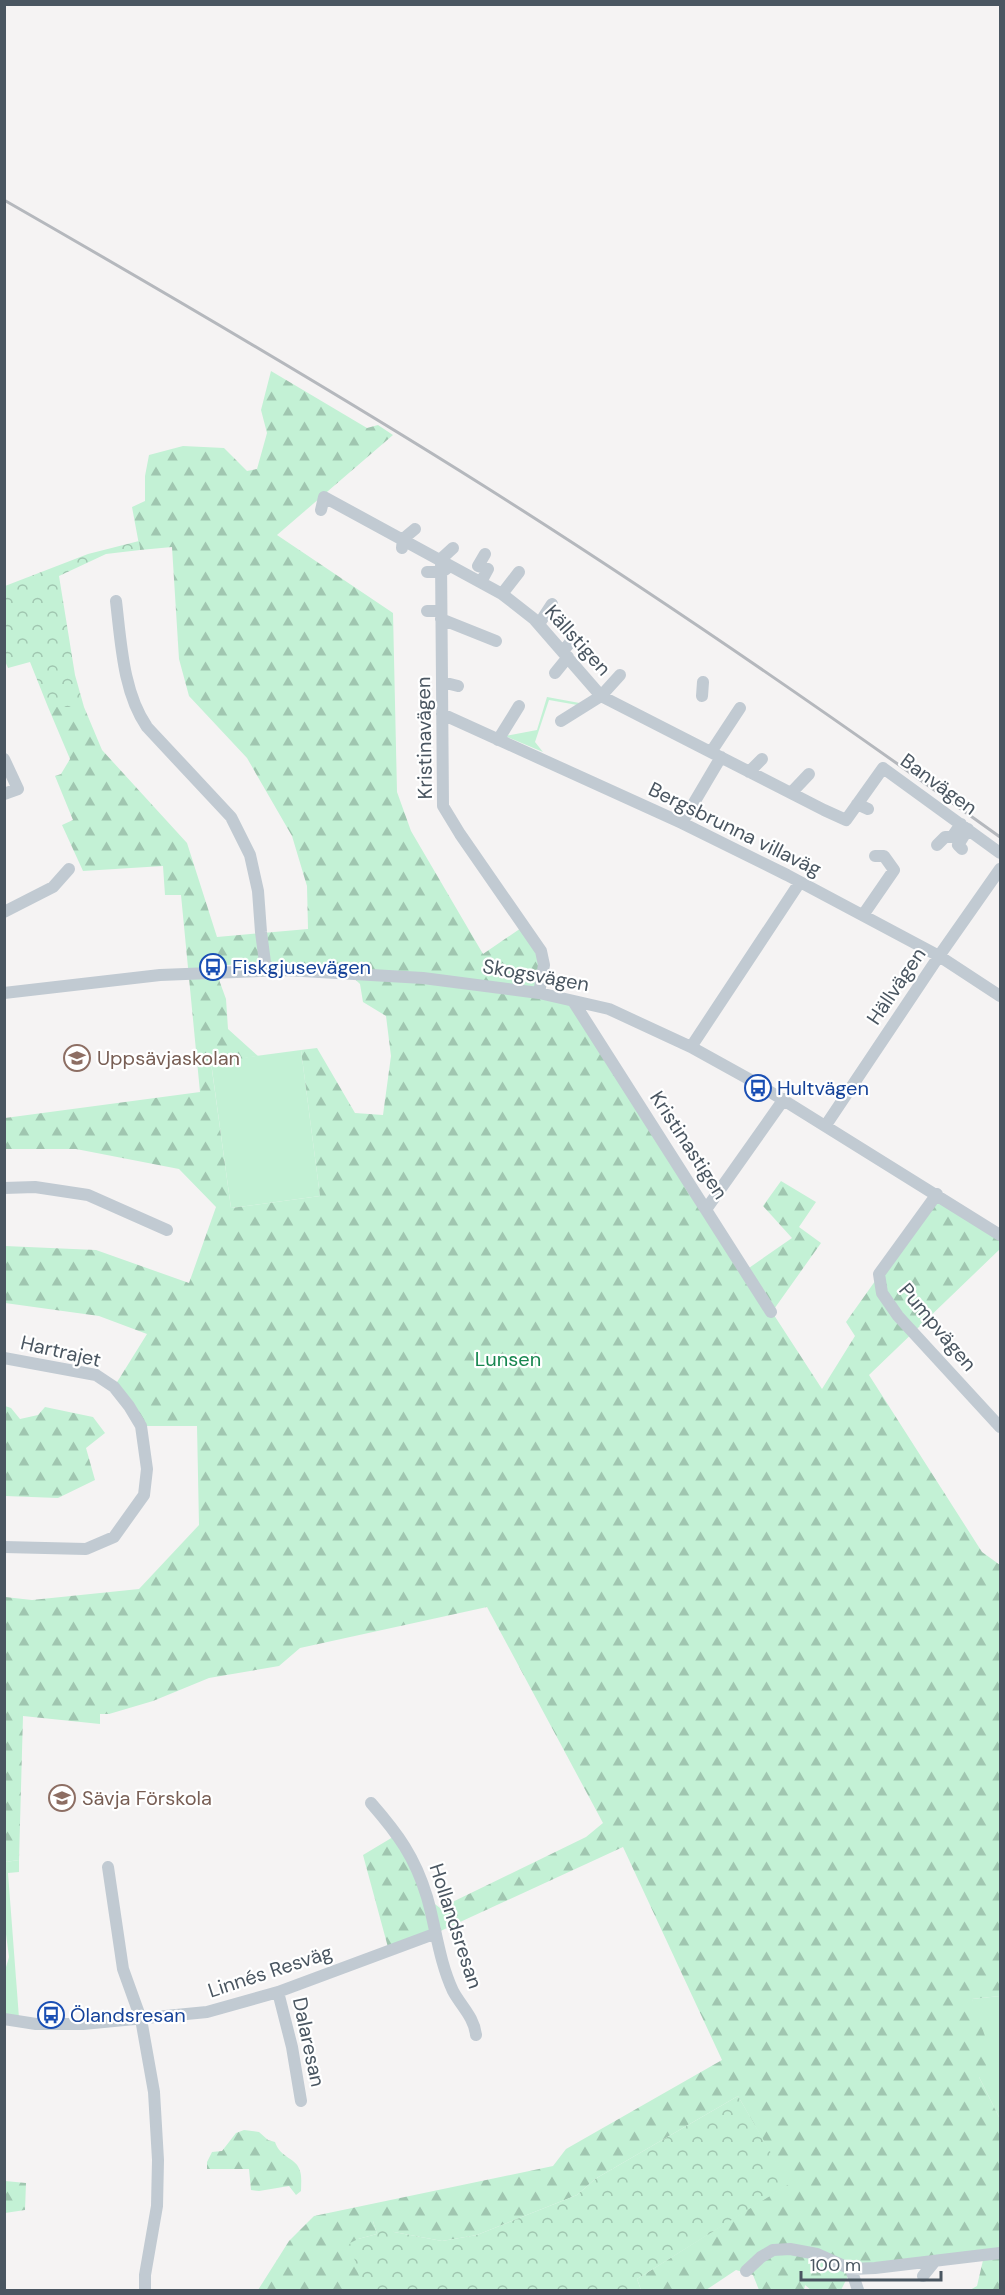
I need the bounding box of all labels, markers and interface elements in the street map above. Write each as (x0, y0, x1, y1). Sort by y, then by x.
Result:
street label: Källstigen (539, 599, 617, 681)
street label: Kristinavägen (410, 676, 438, 800)
street label: Banvägen (895, 747, 983, 821)
street label: Bergsbrunna villaväg (644, 776, 826, 882)
street label: Hällvägen (861, 942, 931, 1030)
bus stop icon: Fiskgjusevägen (198, 952, 228, 982)
street label: Skogsvägen (481, 953, 591, 997)
place label: Fiskgjusevägen (232, 954, 371, 980)
school or university icon: Uppsävjaskolan (62, 1043, 92, 1073)
place label: Uppsävjaskolan (97, 1045, 240, 1071)
bus stop icon: Hultvägen (743, 1073, 773, 1103)
place label: Hultvägen (777, 1075, 869, 1101)
street label: Kristinastigen (644, 1086, 734, 1204)
street label: Pumpvägen (894, 1277, 982, 1377)
street label: Hartrajet (18, 1329, 104, 1373)
park label: Lunsen (475, 1346, 541, 1372)
school or university icon: Sävja Förskola (47, 1783, 77, 1813)
place label: Sävja Förskola (82, 1785, 212, 1811)
street label: Hollandsresan (424, 1860, 488, 1992)
street label: Linnés Resväg (205, 1939, 335, 2003)
street label: Dalaresan (287, 1995, 331, 2089)
bus stop icon: Ölandsresan (36, 2000, 66, 2030)
place label: Ölandsresan (70, 2002, 186, 2028)
scale bar (801, 2244, 940, 2282)
text: 100 m (810, 2253, 861, 2277)

